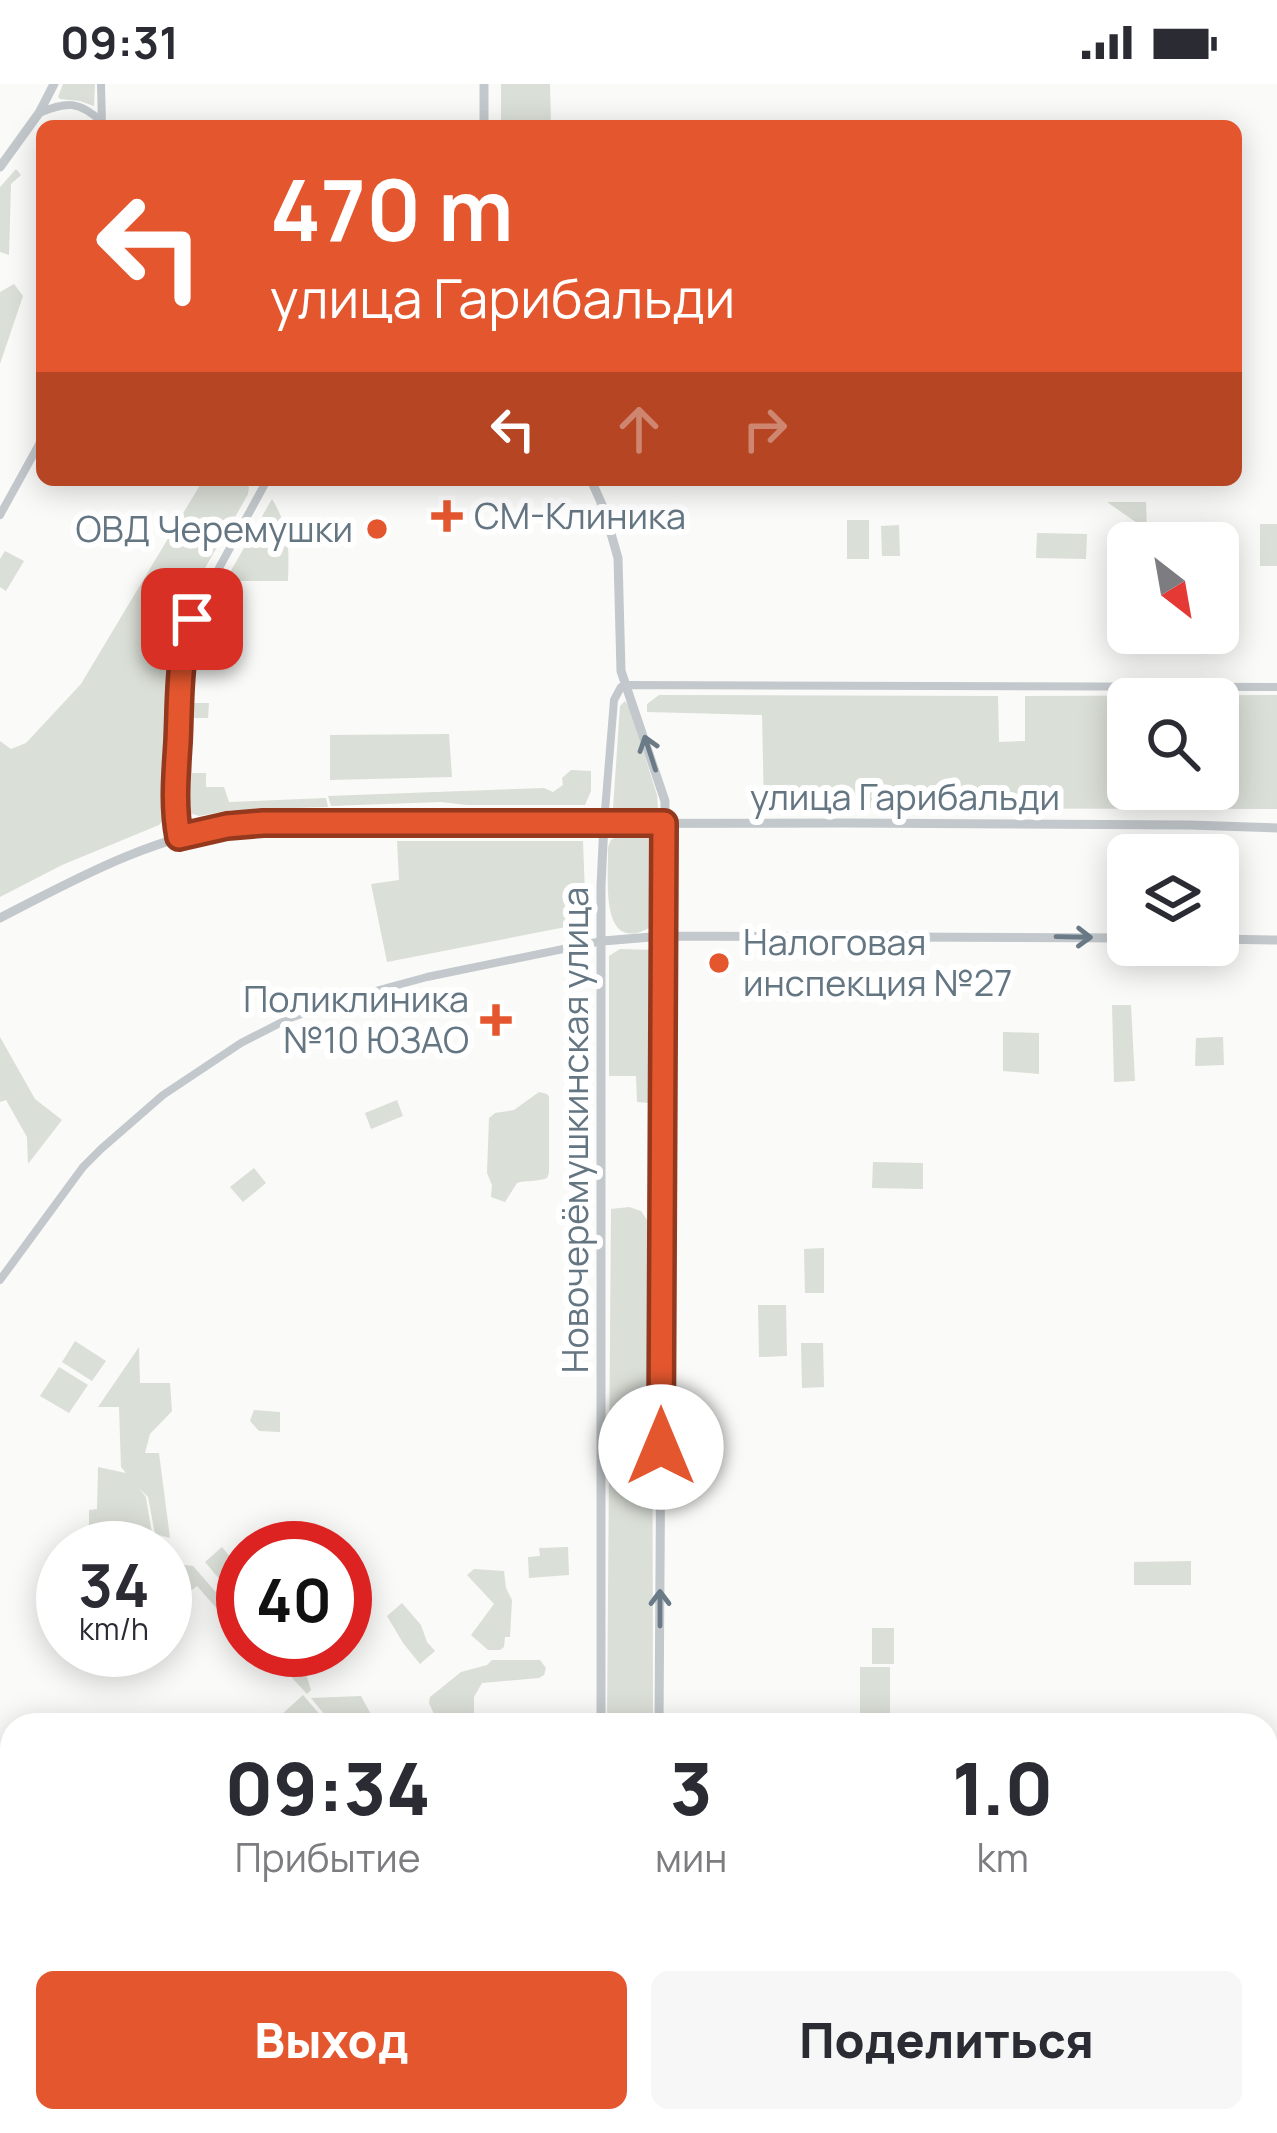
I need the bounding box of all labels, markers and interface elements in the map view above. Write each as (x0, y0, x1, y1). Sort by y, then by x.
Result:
text: 09:31 (60, 11, 179, 73)
text: 470 m (270, 151, 514, 266)
icon: left (72, 168, 228, 324)
text: улица Гарибальди (270, 260, 735, 334)
icon: left (480, 396, 546, 462)
icon: ahead (606, 396, 672, 462)
icon: right (732, 396, 798, 462)
place label: СМ-Клиника (474, 491, 686, 540)
marker: СМ-Клиника (431, 500, 463, 532)
place label: ОВД Черемушки (75, 504, 353, 553)
marker: ОВД Черемушки (364, 516, 390, 542)
north arrow (1107, 522, 1239, 654)
map controls (1107, 522, 1239, 966)
pin (141, 568, 243, 670)
icon: arrive (159, 586, 225, 652)
button: search (1107, 678, 1239, 810)
one-way arrow (637, 735, 659, 773)
street label: улица Гарибальди (750, 772, 1060, 821)
button: layers (1107, 834, 1239, 966)
street label: Новочерёмушкинская улица (550, 887, 599, 1373)
place label: Налоговая инспекция №27 (743, 917, 1012, 1007)
one-way arrow (1054, 926, 1093, 948)
marker: Налоговая инспекция №27 (706, 950, 732, 976)
place label: Поликлиника №10 ЮЗАО (243, 974, 469, 1064)
marker: Поликлиника №10 ЮЗАО (480, 1004, 512, 1036)
position arrow (598, 1384, 724, 1510)
speed limit sign: 40 (216, 1521, 372, 1677)
text: 34 (78, 1543, 150, 1625)
one-way arrow (649, 1589, 671, 1628)
text: km/h (79, 1608, 149, 1649)
text: 09:34 (225, 1738, 430, 1837)
text: 3 (670, 1738, 713, 1837)
text: 1.0 (952, 1738, 1053, 1837)
text: Прибытие (235, 1830, 420, 1884)
text: мин (655, 1830, 727, 1884)
text: km (976, 1830, 1029, 1884)
button: Выход (36, 1971, 627, 2109)
button: Поделиться (651, 1971, 1242, 2109)

